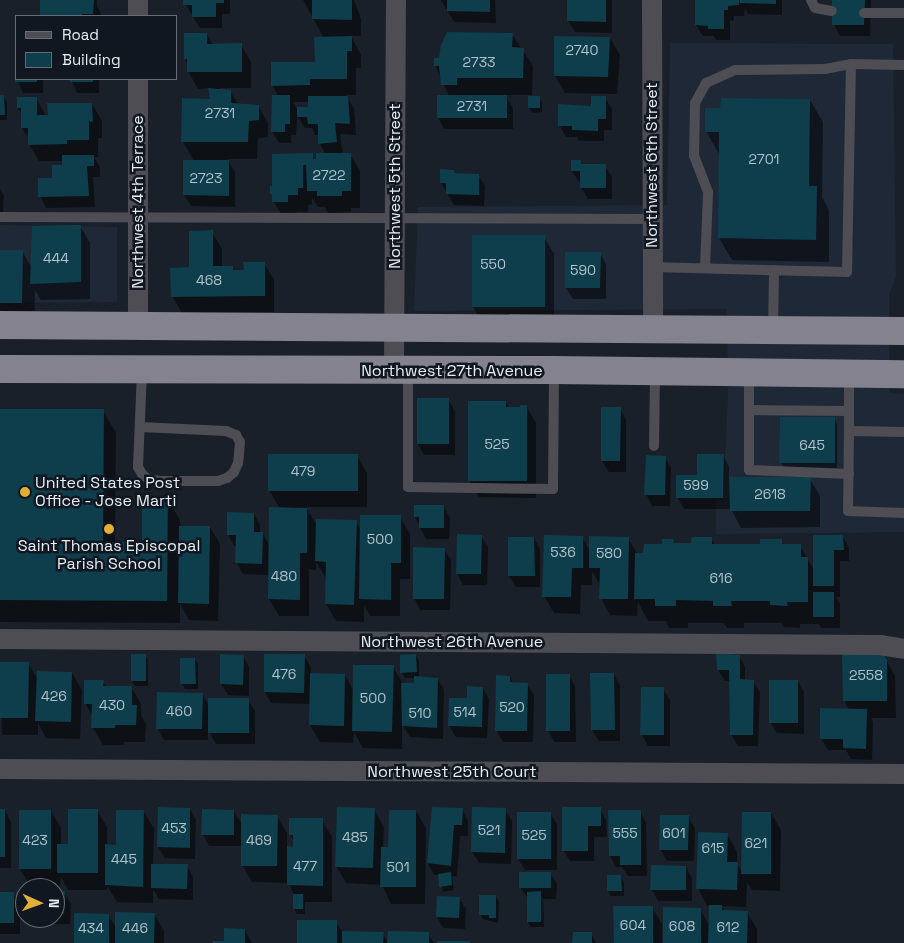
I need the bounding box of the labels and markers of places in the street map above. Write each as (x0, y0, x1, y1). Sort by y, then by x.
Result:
place label: United States Post Office - Jose Marti (35, 473, 180, 511)
marker: United States Post Office - Jose Marti (19, 486, 31, 498)
marker: Saint Thomas Episcopal Parish School (103, 523, 115, 535)
place label: Saint Thomas Episcopal Parish School (17, 536, 201, 574)

